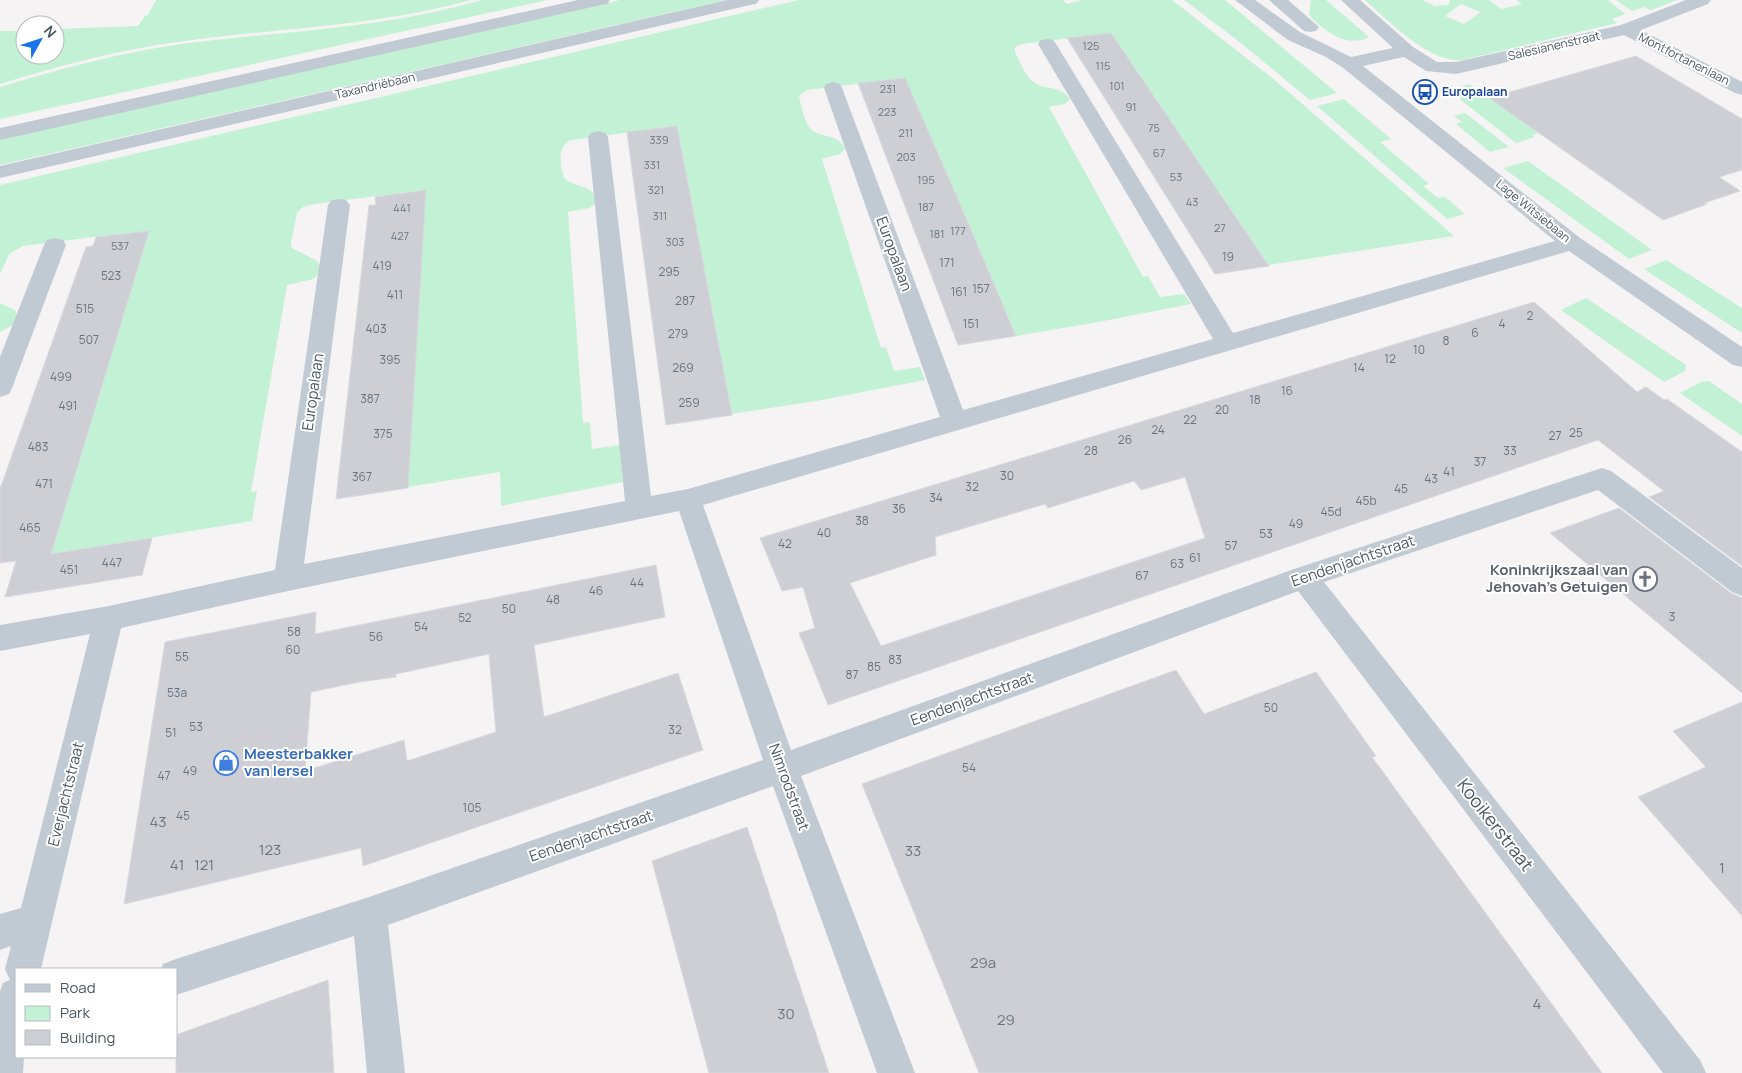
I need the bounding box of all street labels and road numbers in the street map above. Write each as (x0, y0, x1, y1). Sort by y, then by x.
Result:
street label: Salesianenstraat (1506, 27, 1602, 64)
street label: Montfortanenlaan (1636, 28, 1733, 89)
street label: Taxandriëbaan (333, 68, 417, 103)
street label: Lage Witsiebaan (1492, 175, 1574, 246)
street label: Europalaan (871, 214, 918, 294)
street label: Europalaan (297, 352, 328, 432)
street label: Eendenjachtstraat (1288, 530, 1417, 591)
street label: Eendenjachtstraat (908, 667, 1036, 731)
street label: Everjachtstraat (42, 739, 89, 848)
street label: Nimrodstraat (764, 740, 815, 833)
street label: Kooikerstraat (1452, 773, 1539, 875)
street label: Eendenjachtstraat (526, 805, 655, 866)

